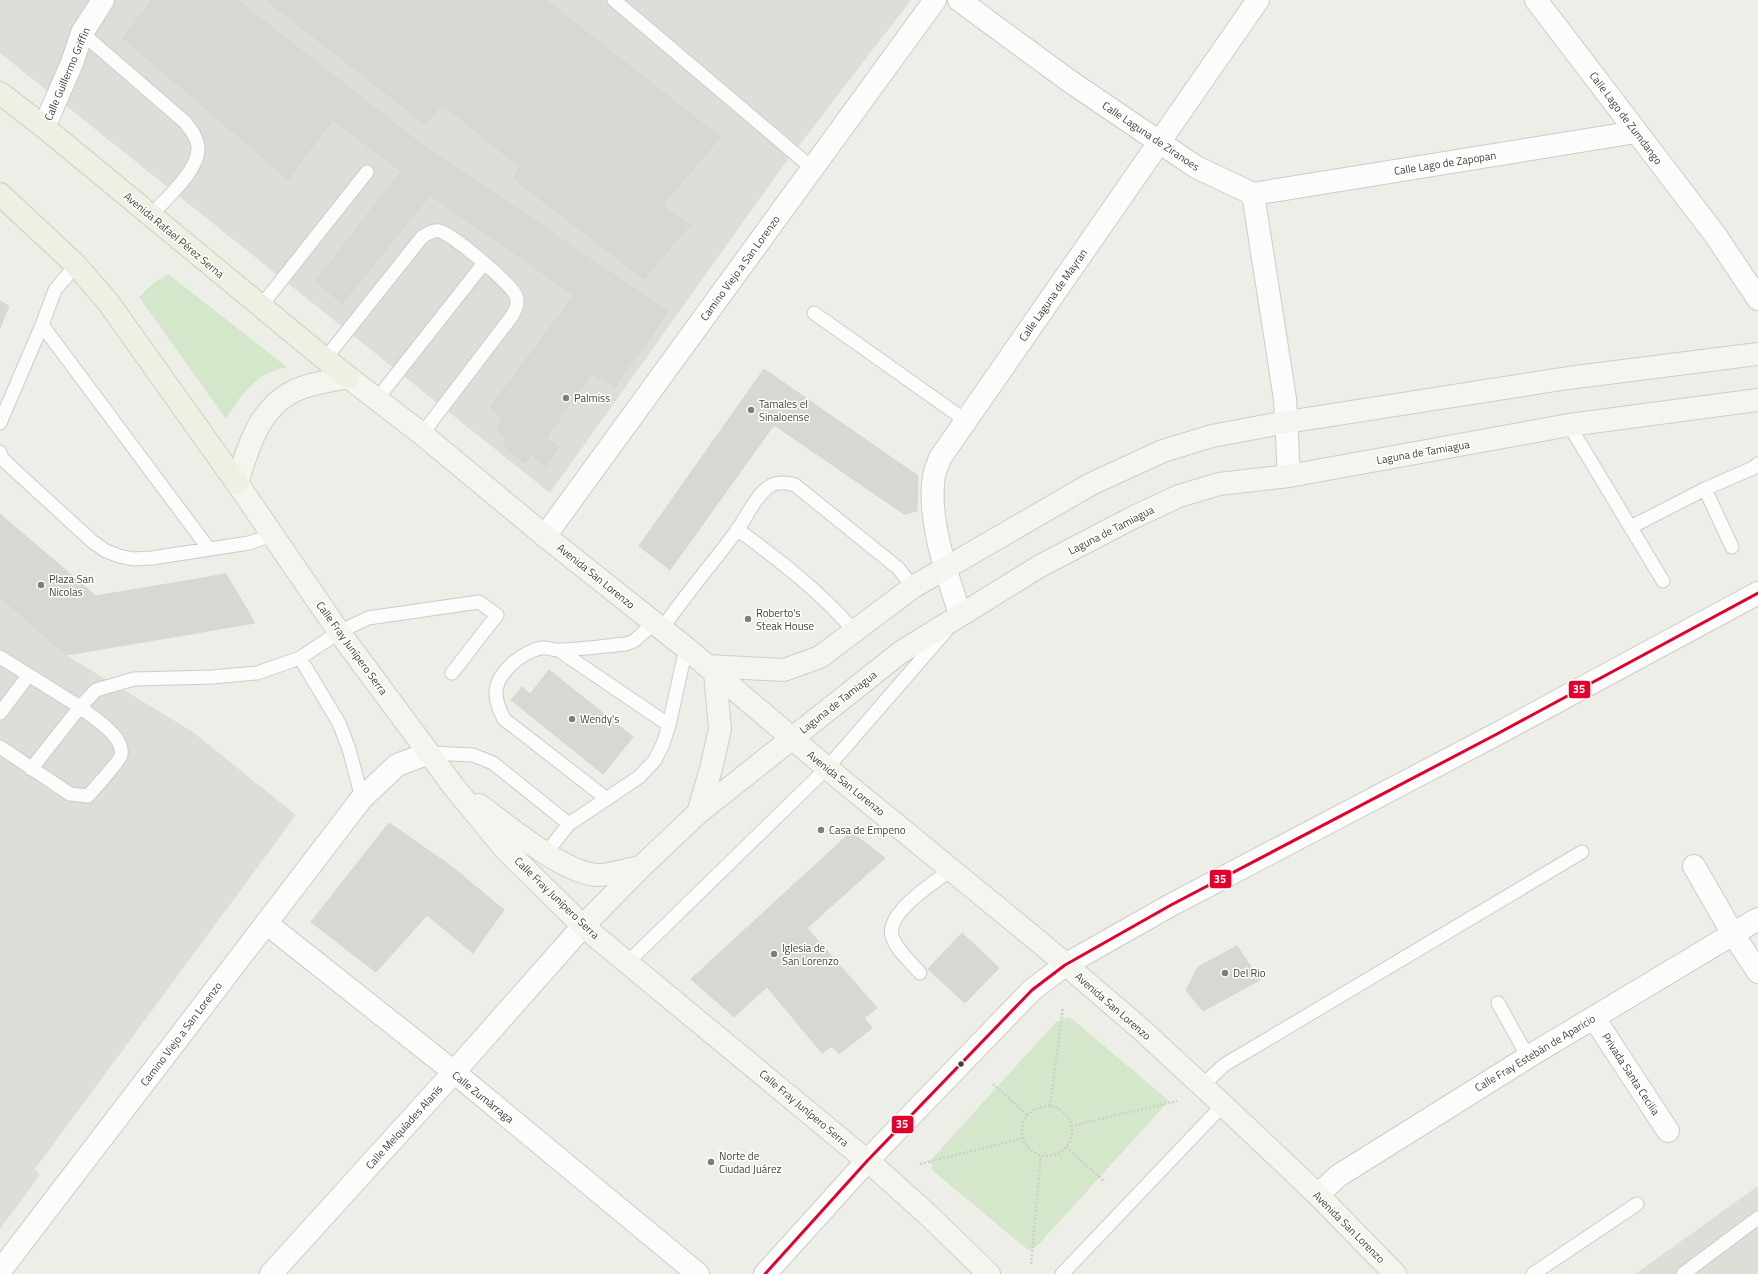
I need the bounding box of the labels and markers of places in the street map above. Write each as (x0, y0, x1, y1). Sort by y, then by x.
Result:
place label: Palmiss (574, 390, 610, 406)
marker: Palmiss (561, 393, 571, 403)
place label: Tamales el Sinaloense (759, 396, 810, 425)
marker: Tamales el Sinaloense (746, 405, 756, 415)
place label: Plaza San Nicolas (49, 571, 94, 600)
marker: Plaza San Nicolas (36, 580, 46, 590)
place label: Roberto's Steak House (756, 605, 815, 634)
marker: Roberto's Steak House (743, 614, 753, 624)
place label: Wendy's (580, 711, 619, 727)
marker: Wendy's (567, 714, 577, 724)
place label: Casa de Empeno (829, 822, 906, 838)
marker: Casa de Empeno (816, 825, 826, 835)
place label: Iglesia de San Lorenzo (782, 940, 839, 969)
marker: Iglesia de San Lorenzo (769, 949, 779, 959)
place label: Del Rio (1233, 965, 1266, 981)
marker: Del Rio (1220, 968, 1230, 978)
unlabelled marker (956, 1059, 966, 1069)
place label: Norte de Ciudad Juárez (719, 1148, 782, 1177)
marker: Norte de Ciudad Juárez (706, 1157, 716, 1167)

